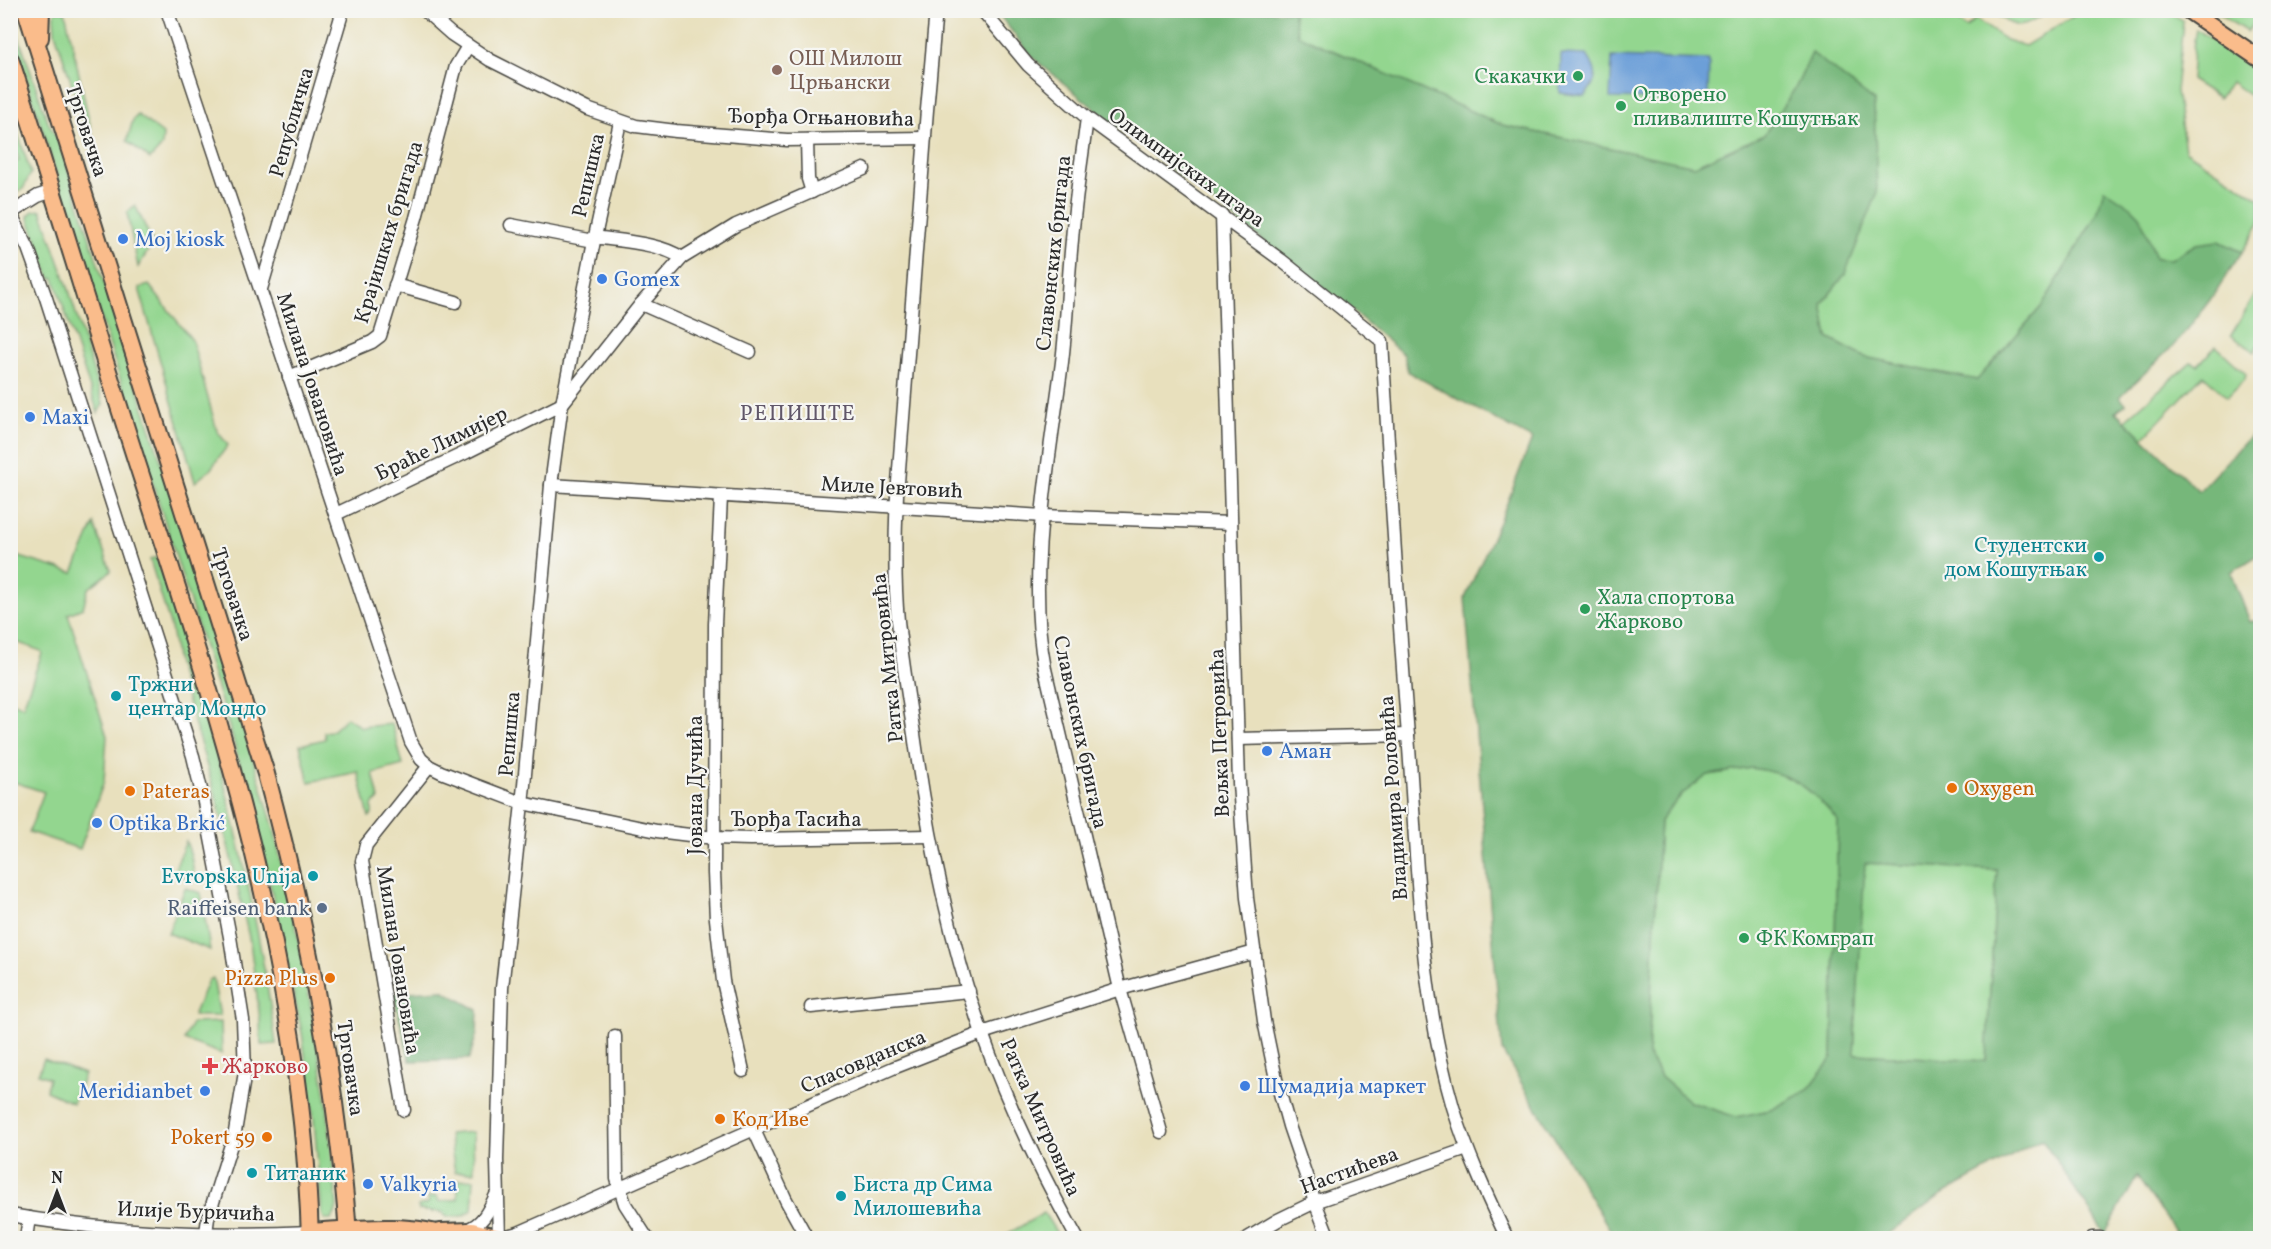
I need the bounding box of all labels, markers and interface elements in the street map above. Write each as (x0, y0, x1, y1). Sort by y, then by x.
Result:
place label: ОШ Милош Црњански (789, 45, 902, 98)
marker: ОШ Милош Црњански (770, 63, 784, 77)
place label: Скакачки (1475, 63, 1566, 92)
street label: Републичка (263, 64, 322, 181)
marker: Скакачки (1571, 69, 1585, 83)
street label: Трговачка (57, 80, 114, 181)
place label: Отворено пливалиште Кошутњак (1633, 81, 1858, 134)
marker: Отворено пливалиште Кошутњак (1614, 99, 1628, 113)
street label: Олимпијских игара (1102, 101, 1271, 235)
street label: Ђорђа Огњановића (727, 102, 915, 135)
street label: Репишка (566, 130, 613, 220)
street label: Крајишких бригада (348, 137, 431, 328)
street label: Славонских бригада (1030, 154, 1079, 352)
place label: Moj kiosk (135, 226, 225, 255)
marker: Moj kiosk (116, 232, 130, 246)
place label: Gomex (614, 266, 680, 295)
marker: Gomex (595, 272, 609, 286)
street label: Милана Јовановића (268, 289, 355, 480)
district label: РЕПИШТЕ (740, 399, 856, 430)
street label: Браће Лимијер (371, 400, 513, 489)
place label: Maxi (42, 404, 89, 433)
marker: Maxi (23, 410, 37, 424)
street label: Миле Јевтовић (820, 470, 964, 507)
place label: Студентски дом Кошутњак (1944, 532, 2087, 585)
street label: Трговачка (203, 544, 260, 645)
marker: Студентски дом Кошутњак (2092, 550, 2106, 564)
street label: Ратка Митровића (865, 572, 912, 744)
place label: Хала спортова Жарково (1597, 584, 1735, 637)
marker: Хала спортова Жарково (1578, 602, 1592, 616)
street label: Славонских бригада (1045, 633, 1114, 832)
street label: Вељка Петровића (1203, 648, 1238, 818)
place label: Тржни центар Мондо (128, 671, 266, 724)
marker: Тржни центар Мондо (109, 689, 123, 703)
street label: Репишка (492, 690, 529, 778)
street label: Владимира Роловића (1373, 694, 1416, 901)
street label: Јована Дучића (682, 715, 711, 855)
place label: Аман (1279, 738, 1332, 767)
marker: Аман (1260, 744, 1274, 758)
place label: Oxygen (1964, 775, 2035, 804)
place label: Pateras (142, 778, 210, 807)
marker: Oxygen (1945, 781, 1959, 795)
marker: Pateras (123, 784, 137, 798)
street label: Ђорђа Тасића (730, 806, 862, 835)
place label: Optika Brkić (109, 810, 225, 839)
marker: Optika Brkić (90, 816, 104, 830)
place label: Evropska Unija (161, 863, 301, 892)
street label: Милана Јовановића (368, 864, 427, 1057)
marker: Evropska Unija (306, 869, 320, 883)
place label: Raiffeisen bank (167, 895, 311, 924)
marker: Raiffeisen bank (315, 901, 329, 915)
place label: ФК Комграп (1756, 925, 1874, 954)
marker: ФК Комграп (1737, 931, 1751, 945)
place label: Pizza Plus (224, 965, 318, 994)
marker: Pizza Plus (323, 971, 337, 985)
street label: Трговачка (328, 1018, 371, 1118)
street label: Спасовданска (796, 1023, 931, 1102)
street label: Ратка Митровића (992, 1034, 1088, 1201)
place label: Жарково (222, 1053, 308, 1082)
marker: Жарково (203, 1059, 217, 1073)
place label: Шумадија маркет (1257, 1073, 1427, 1102)
place label: Meridianbet (79, 1078, 193, 1107)
marker: Шумадија маркет (1238, 1079, 1252, 1093)
marker: Meridianbet (198, 1084, 212, 1098)
place label: Код Иве (732, 1106, 809, 1135)
marker: Код Иве (713, 1112, 727, 1126)
place label: Pokert 59 (170, 1124, 255, 1153)
marker: Pokert 59 (260, 1130, 274, 1144)
street label: Настићева (1296, 1140, 1403, 1203)
place label: Титаник (264, 1160, 346, 1189)
north arrow (27, 1162, 87, 1222)
marker: Титаник (245, 1166, 259, 1180)
text: N (51, 1168, 63, 1190)
place label: Valkyria (380, 1171, 458, 1200)
place label: Биста др Сима Милошевића (853, 1171, 993, 1224)
marker: Valkyria (361, 1177, 375, 1191)
marker: Биста др Сима Милошевића (834, 1189, 848, 1203)
street label: Илије Ђуричића (116, 1195, 276, 1230)

